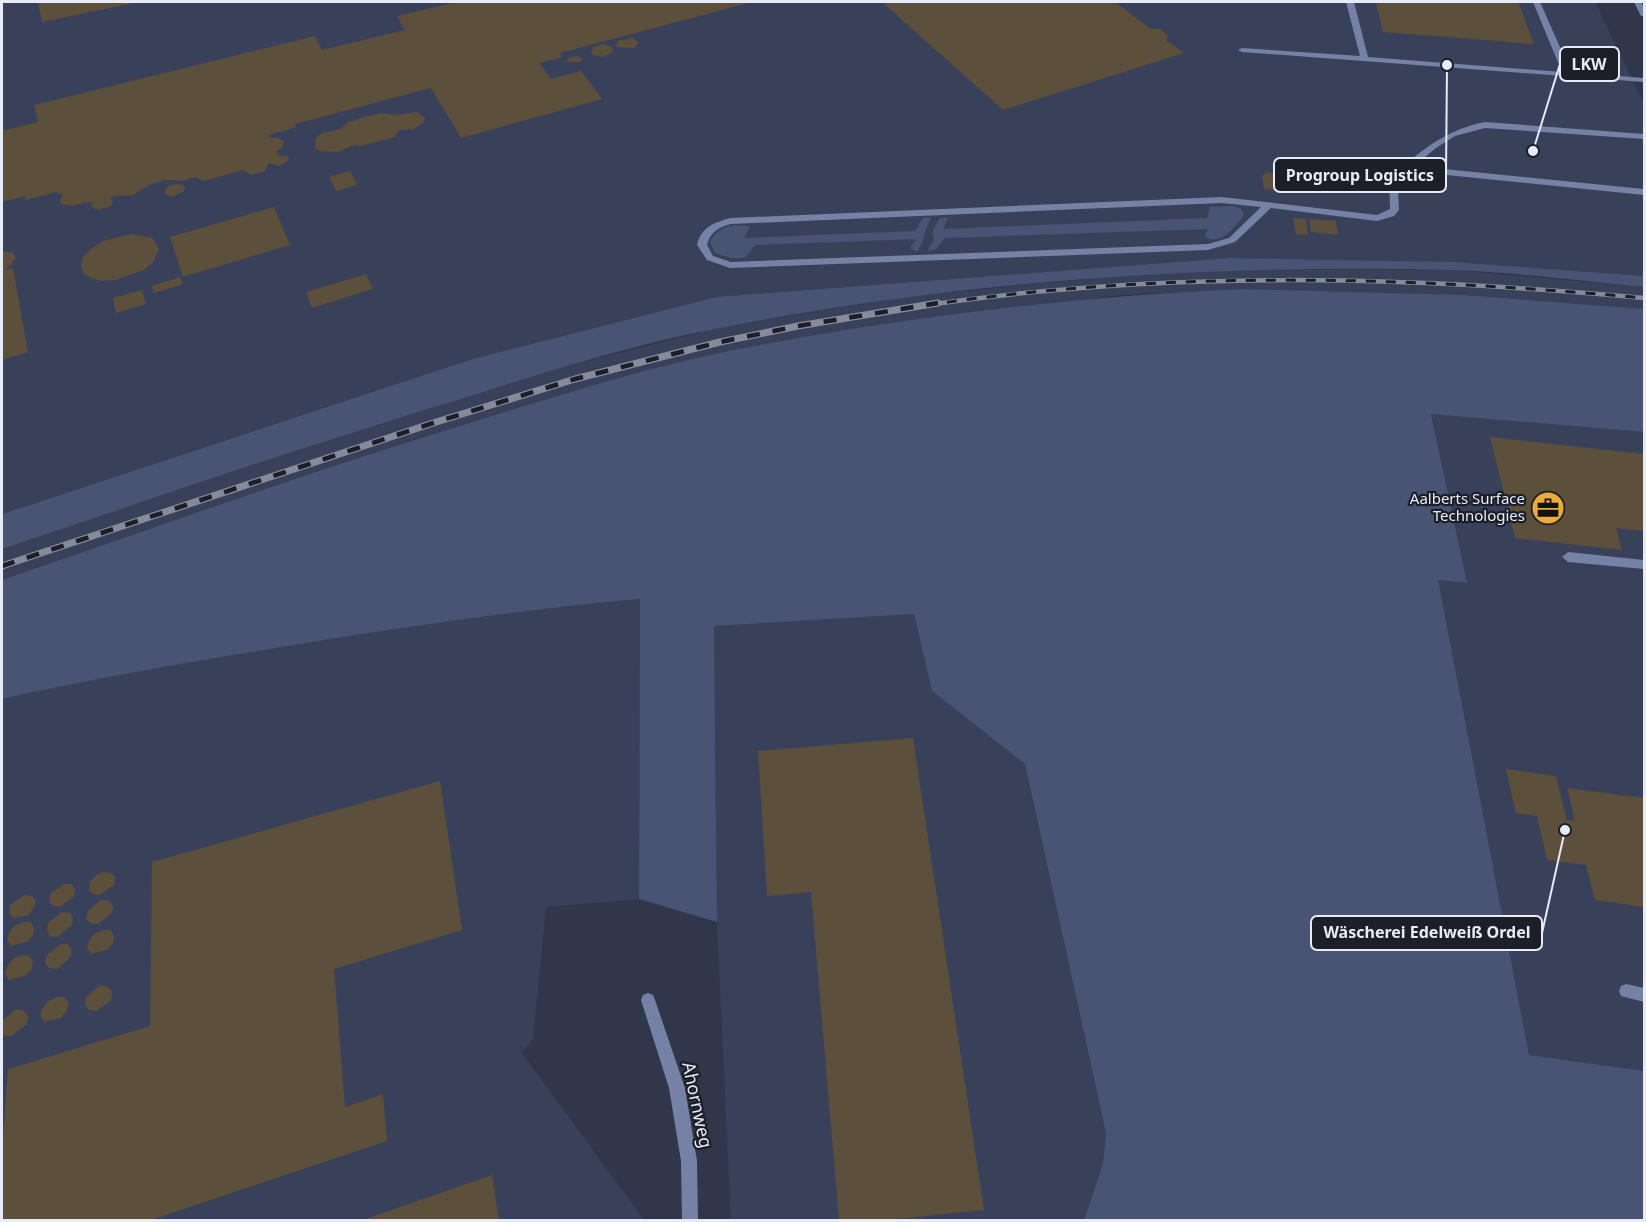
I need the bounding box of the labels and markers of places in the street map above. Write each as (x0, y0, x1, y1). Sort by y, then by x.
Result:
callout: LKW (1560, 47, 1619, 81)
callout: Progroup Logistics (1274, 158, 1446, 192)
place label: Aalberts Surface Technologies (1410, 488, 1525, 525)
office icon: Aalberts Surface Technologies (1530, 490, 1566, 526)
callout: Wäscherei Edelweiß Ordel (1311, 916, 1542, 950)

